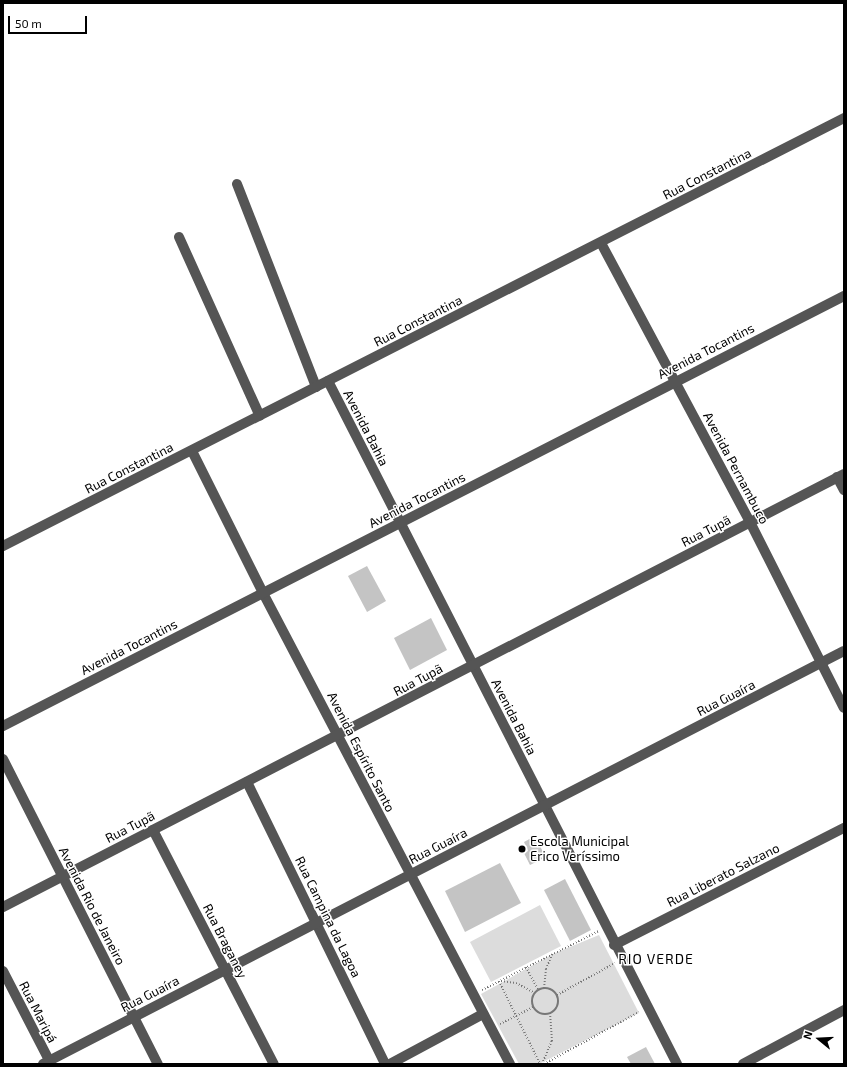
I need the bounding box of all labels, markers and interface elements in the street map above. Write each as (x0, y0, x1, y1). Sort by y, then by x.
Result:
scale bar (10, 8, 89, 34)
text: 50 m (15, 16, 42, 30)
street label: Rua Constantina (660, 145, 754, 203)
street label: Rua Constantina (371, 292, 465, 350)
street label: Avenida Tocantins (655, 320, 757, 382)
street label: Avenida Bahia (340, 387, 392, 469)
street label: Avenida Pernambuco (700, 410, 772, 526)
street label: Rua Constantina (82, 439, 176, 497)
street label: Avenida Tocantins (366, 469, 468, 531)
street label: Rua Tupã (678, 512, 734, 550)
street label: Avenida Tocantins (78, 616, 180, 678)
street label: Rua Tupã (391, 660, 445, 700)
street label: Avenida Bahia (488, 676, 540, 758)
street label: Rua Guaíra (694, 677, 758, 719)
street label: Avenida Espírito Santo (324, 689, 398, 815)
street label: Rua Tupã (102, 808, 158, 846)
street label: Rua Guaíra (406, 825, 470, 867)
place label: Escola Municipal Erico Veríssimo (530, 834, 629, 865)
street label: Rua Liberato Salzano (664, 840, 782, 910)
street label: Avenida Rio de Janeiro (55, 844, 129, 968)
marker: Escola Municipal Erico Veríssimo (517, 844, 527, 854)
street label: Rua Campina da Lagoa (292, 854, 364, 980)
street label: Rua Braganey (200, 901, 250, 981)
district label: RIO VERDE (618, 951, 694, 967)
street label: Rua Guaíra (118, 973, 182, 1015)
street label: Rua Maripá (16, 979, 60, 1045)
north arrow (799, 1019, 839, 1059)
text: N (800, 1029, 815, 1041)

